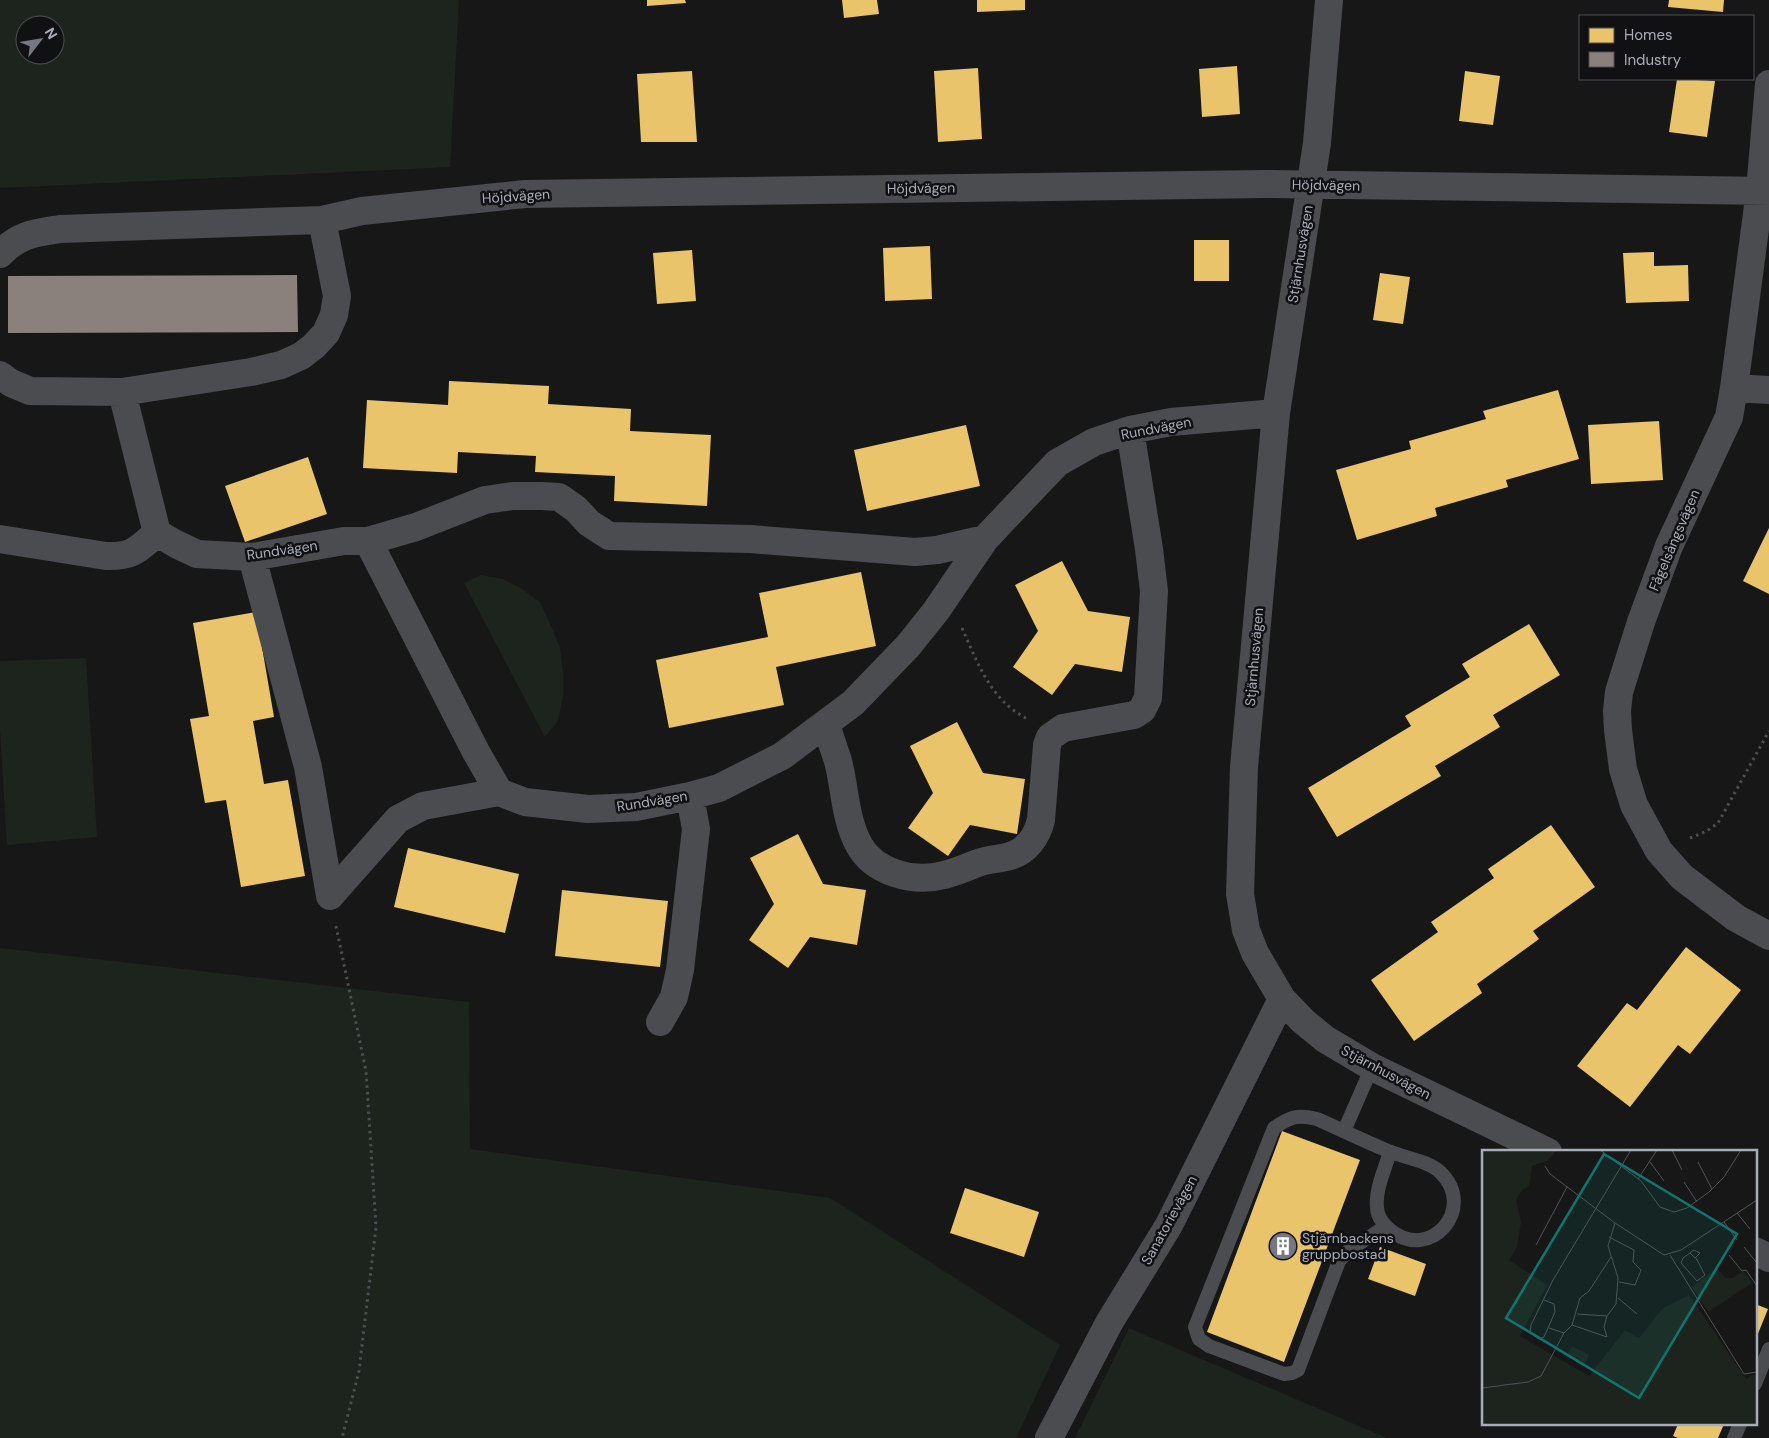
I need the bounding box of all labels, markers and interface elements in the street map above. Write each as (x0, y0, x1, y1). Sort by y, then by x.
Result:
north arrow (15, 15, 65, 65)
legend (1579, 15, 1754, 80)
text: N (41, 24, 61, 42)
text: Homes (1624, 25, 1673, 45)
text: Industry (1624, 50, 1682, 70)
street label: Höjdvägen (1292, 175, 1360, 195)
street label: Höjdvägen (887, 178, 955, 198)
street label: Höjdvägen (481, 185, 551, 207)
street label: Stjärnhusvägen (1283, 204, 1317, 304)
street label: Rundvägen (1119, 412, 1193, 444)
street label: Fågelsångsvägen (1645, 487, 1703, 593)
street label: Rundvägen (245, 536, 319, 564)
street label: Stjärnhusvägen (1241, 607, 1267, 707)
street label: Rundvägen (615, 787, 689, 815)
street label: Stjärnhusvägen (1338, 1041, 1434, 1103)
inset map (1482, 1150, 1756, 1426)
street label: Sanatorievägen (1137, 1172, 1201, 1268)
place label: Stjärnbackens gruppbostad (1302, 1229, 1394, 1263)
building icon: Stjärnbackens gruppbostad (1268, 1231, 1298, 1261)

